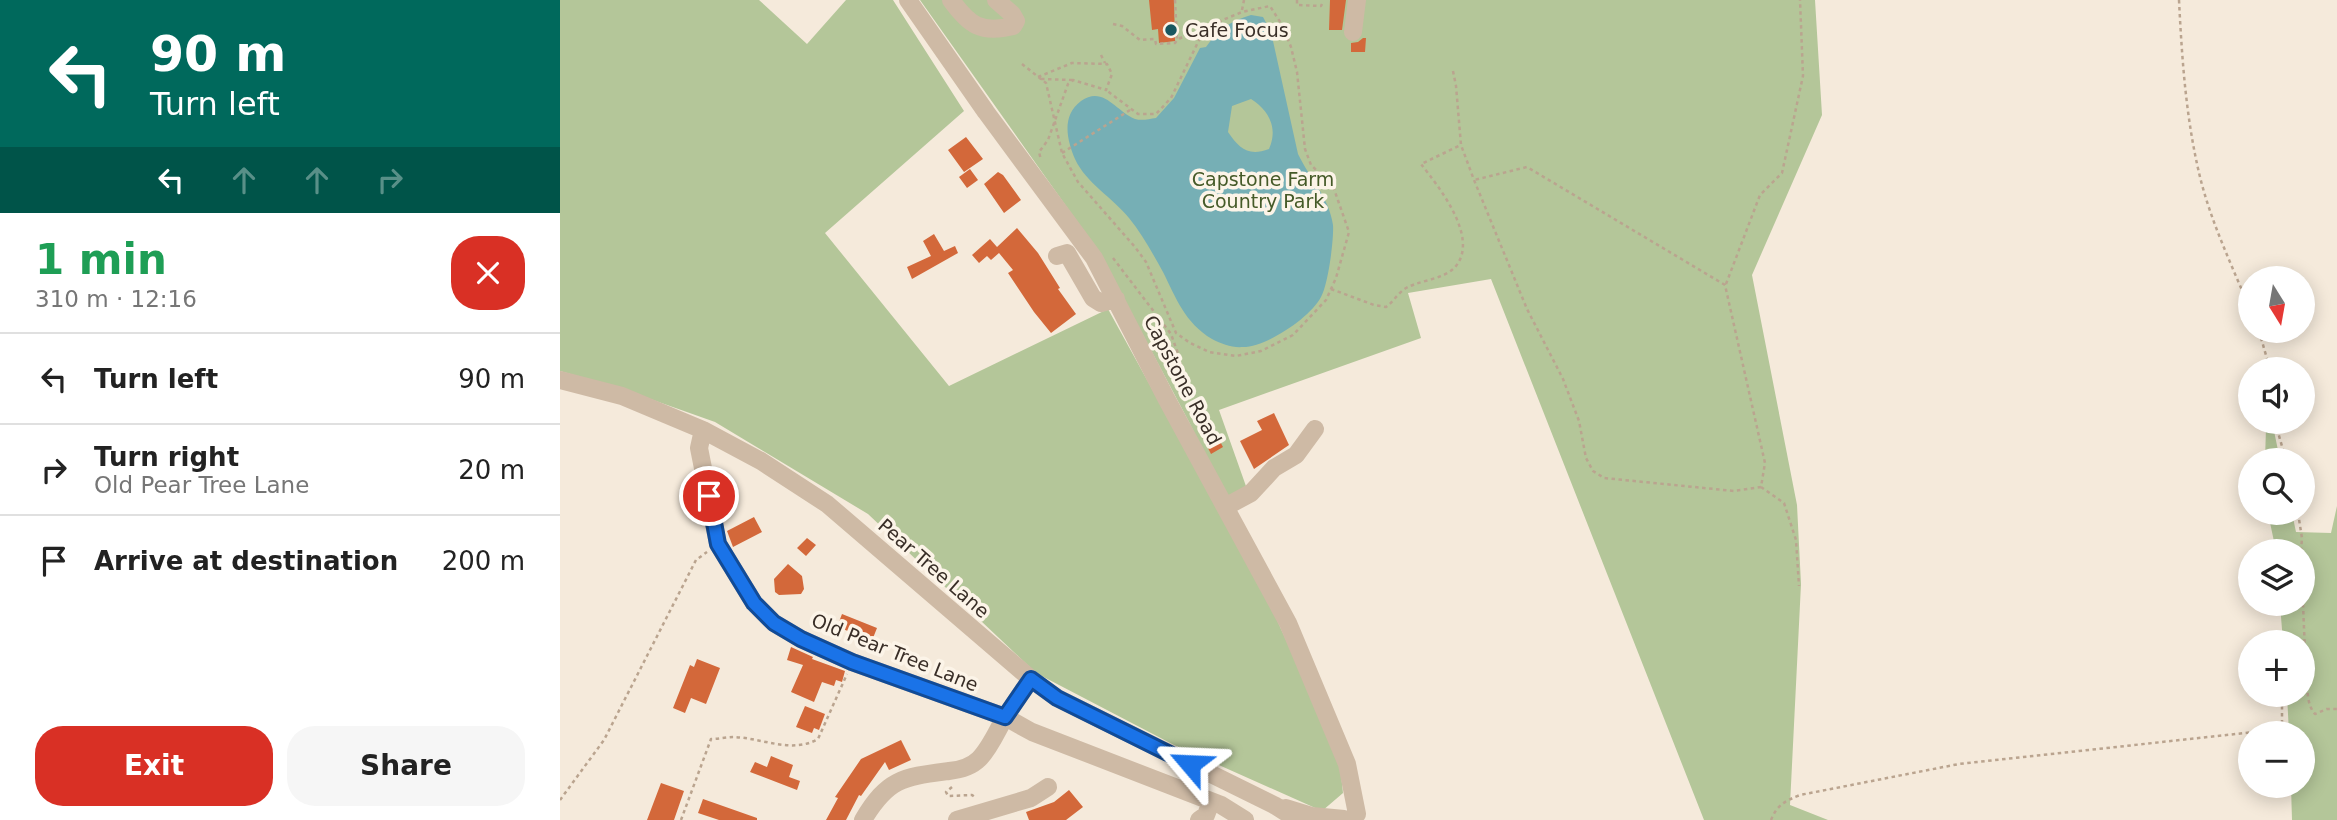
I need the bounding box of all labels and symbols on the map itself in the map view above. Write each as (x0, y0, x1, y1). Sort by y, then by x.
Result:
place label: Cafe Focus (1185, 19, 1289, 41)
marker: Cafe Focus (1163, 22, 1179, 38)
park label: Capstone Farm Country Park (1192, 168, 1334, 212)
north arrow (2238, 266, 2315, 343)
street label: Capstone Road (1140, 312, 1226, 448)
pin (679, 466, 739, 526)
street label: Pear Tree Lane (874, 514, 994, 622)
street label: Old Pear Tree Lane (808, 608, 982, 696)
position arrow (1153, 727, 1227, 801)

